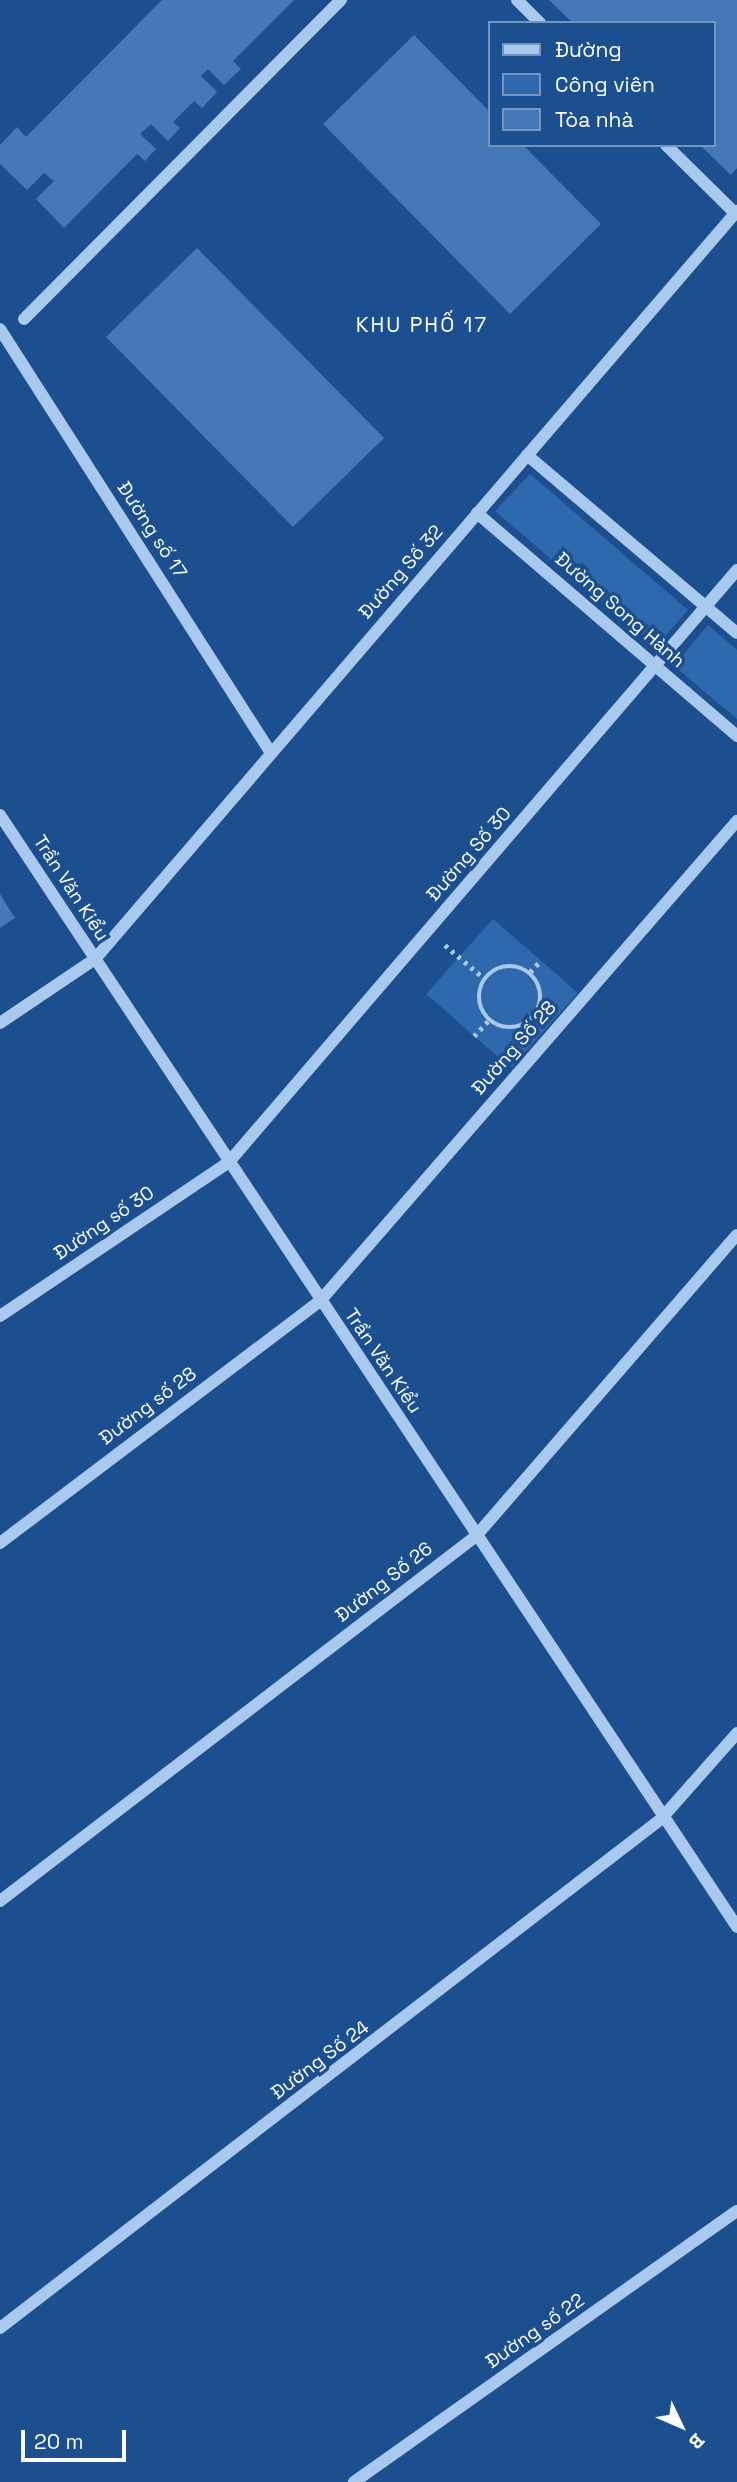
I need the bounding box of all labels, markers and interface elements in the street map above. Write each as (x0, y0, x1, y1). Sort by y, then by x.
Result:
legend (489, 21, 716, 147)
text: Đường (555, 36, 622, 63)
text: Công viên (555, 71, 655, 98)
text: Tòa nhà (555, 106, 634, 133)
district label: KHU PHỐ 17 (357, 312, 487, 338)
street label: Đường số 17 (112, 477, 192, 583)
street label: Đường Số 32 (354, 521, 448, 623)
street label: Đường Song Hành (551, 548, 689, 672)
street label: Đường Số 30 (422, 802, 516, 906)
street label: Trần Văn Kiểu (28, 831, 114, 945)
street label: Đường Số 28 (467, 996, 561, 1100)
street label: Đường số 30 (50, 1181, 158, 1265)
street label: Trần Văn Kiểu (340, 1304, 426, 1418)
street label: Đường số 28 (95, 1362, 201, 1450)
street label: Đường Số 26 (331, 1537, 437, 1627)
street label: Đường Số 24 (267, 2016, 373, 2104)
street label: Đường số 22 (481, 2289, 589, 2373)
north arrow (646, 2391, 716, 2461)
scale bar (24, 2416, 130, 2460)
text: 20 m (34, 2428, 84, 2455)
text: B (683, 2428, 710, 2454)

